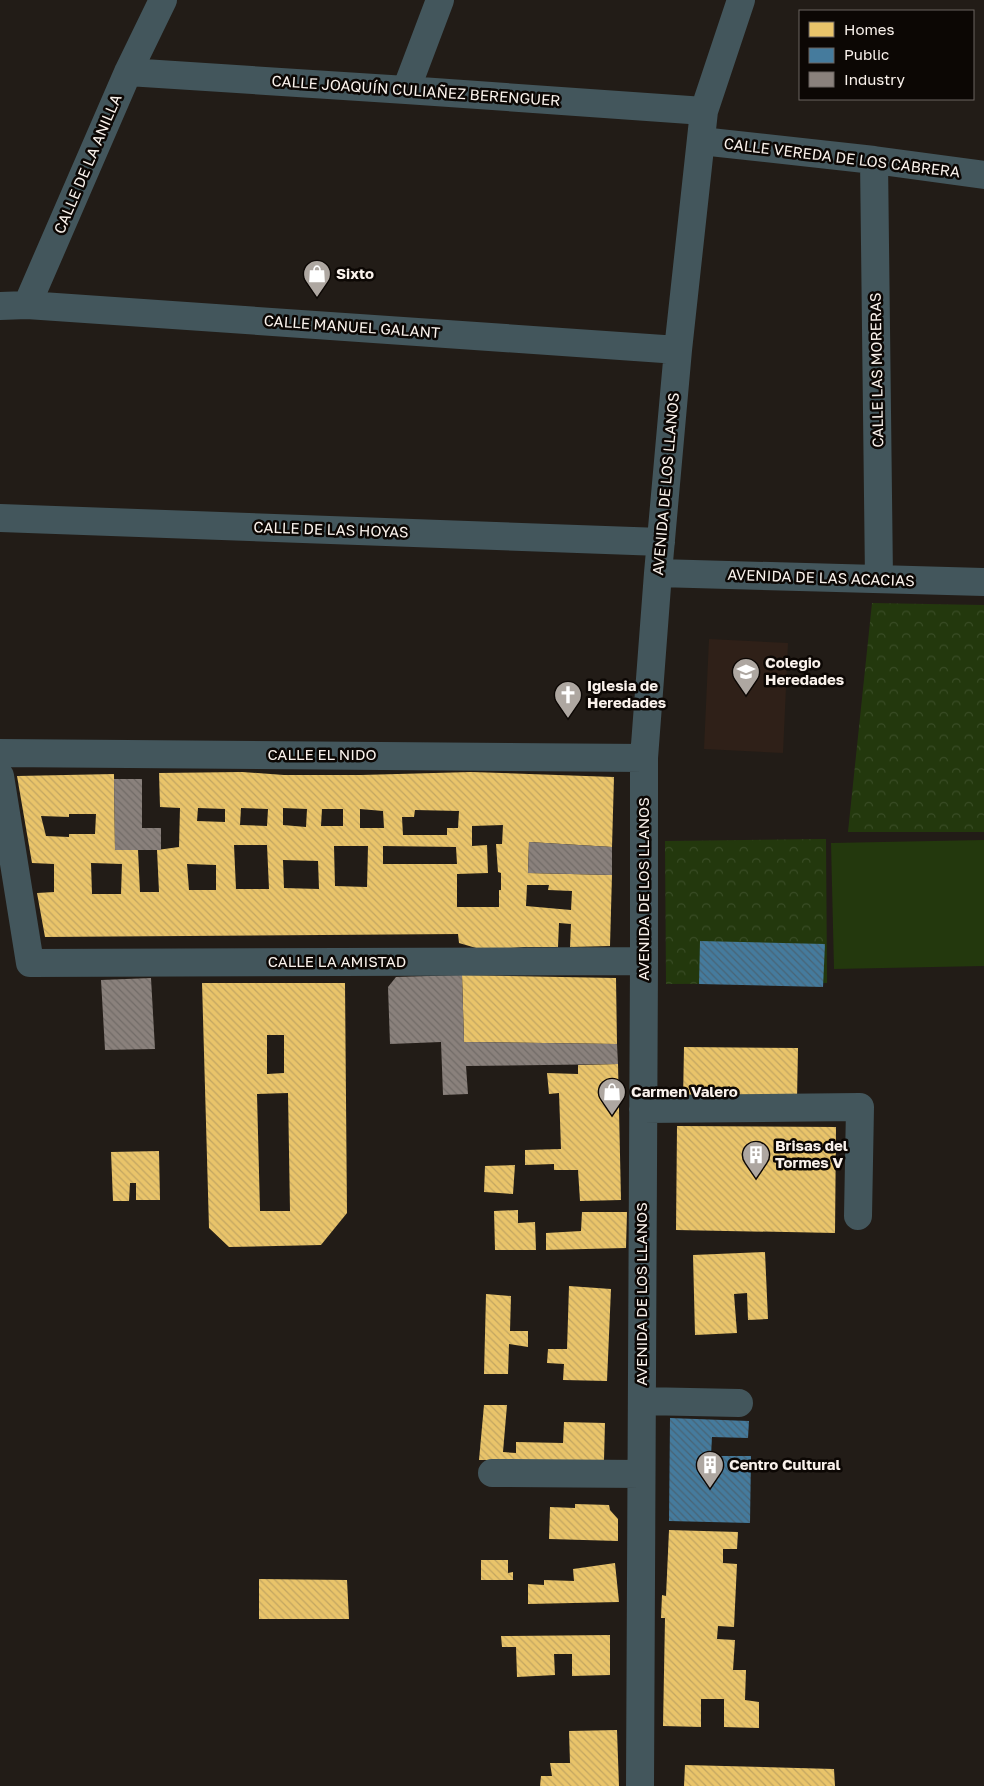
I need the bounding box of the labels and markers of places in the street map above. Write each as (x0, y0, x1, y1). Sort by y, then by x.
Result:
shop icon: Sixto (302, 259, 332, 298)
place label: Sixto (336, 264, 374, 282)
place label: Colegio Heredades (765, 653, 844, 688)
school or university icon: Colegio Heredades (731, 657, 761, 696)
place label: Iglesia de Heredades (587, 676, 666, 711)
church icon: Iglesia de Heredades (553, 680, 583, 719)
shop icon: Carmen Valero (597, 1077, 627, 1116)
place label: Carmen Valero (631, 1082, 738, 1100)
place label: Brisas del Tormes V (775, 1136, 848, 1171)
building icon: Brisas del Tormes V (741, 1140, 771, 1179)
building icon: Centro Cultural (695, 1450, 725, 1489)
place label: Centro Cultural (729, 1455, 841, 1473)

